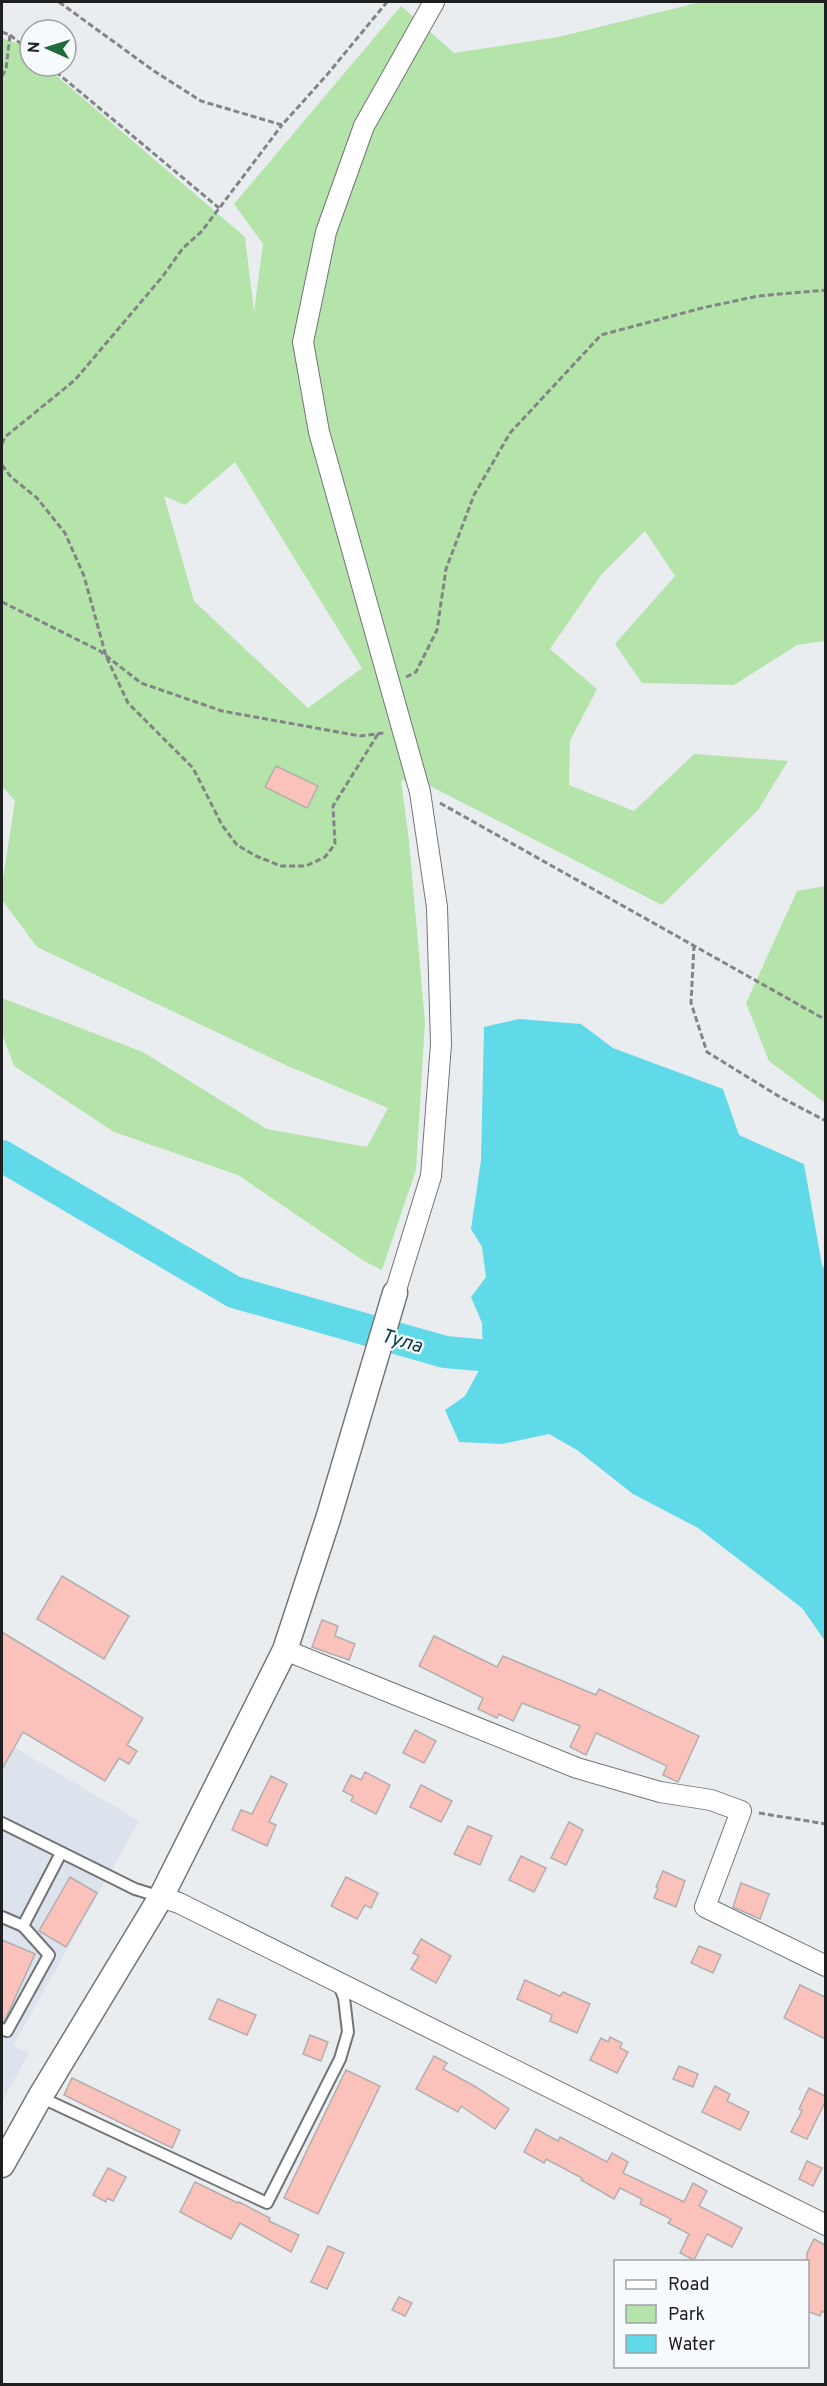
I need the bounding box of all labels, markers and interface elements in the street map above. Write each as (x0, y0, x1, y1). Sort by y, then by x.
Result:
north arrow (18, 18, 78, 78)
text: N (25, 41, 45, 54)
water label: Тула (378, 1324, 426, 1360)
legend (614, 2260, 809, 2368)
text: Road (668, 2274, 710, 2297)
text: Park (668, 2304, 705, 2327)
text: Water (668, 2334, 715, 2357)

